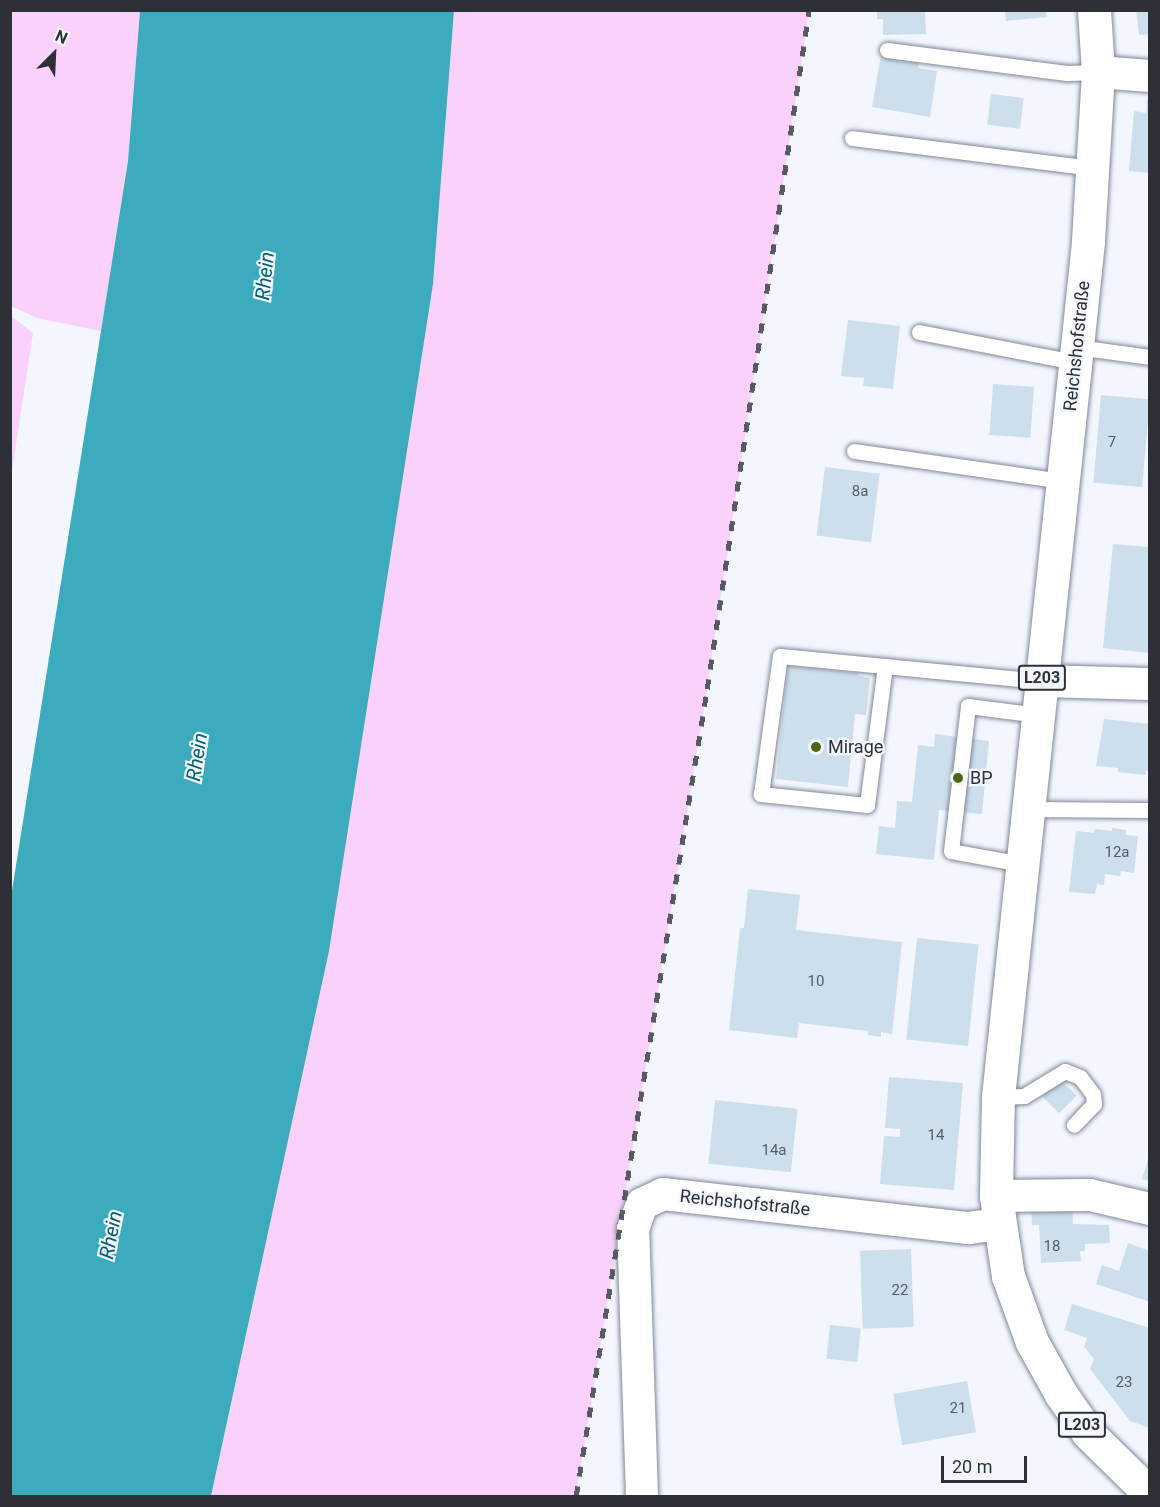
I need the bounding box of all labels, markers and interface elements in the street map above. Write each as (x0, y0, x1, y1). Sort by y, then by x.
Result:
north arrow (24, 24, 84, 84)
text: N (52, 26, 71, 48)
water label: Rhein (251, 251, 279, 301)
street label: Reichshofstraße (1059, 280, 1095, 412)
house number: 7 (1108, 434, 1116, 452)
house number: 8a (852, 483, 868, 501)
road number: L203 (1016, 665, 1068, 691)
water label: Rhein (181, 731, 213, 783)
place label: Mirage (828, 736, 883, 758)
marker: Mirage (809, 740, 823, 754)
place label: BP (970, 767, 993, 789)
marker: BP (951, 771, 965, 785)
house number: 12a (1104, 844, 1130, 862)
house number: 10 (808, 973, 824, 991)
house number: 14 (928, 1127, 944, 1145)
house number: 14a (761, 1142, 787, 1160)
street label: Reichshofstraße (679, 1185, 811, 1221)
water label: Rhein (95, 1209, 127, 1261)
house number: 18 (1044, 1238, 1060, 1256)
house number: 22 (892, 1282, 908, 1300)
house number: 23 (1116, 1374, 1132, 1392)
house number: 21 (950, 1400, 966, 1418)
road number: L203 (1056, 1412, 1108, 1438)
scale bar (944, 1444, 1030, 1482)
text: 20 m (952, 1456, 992, 1477)

